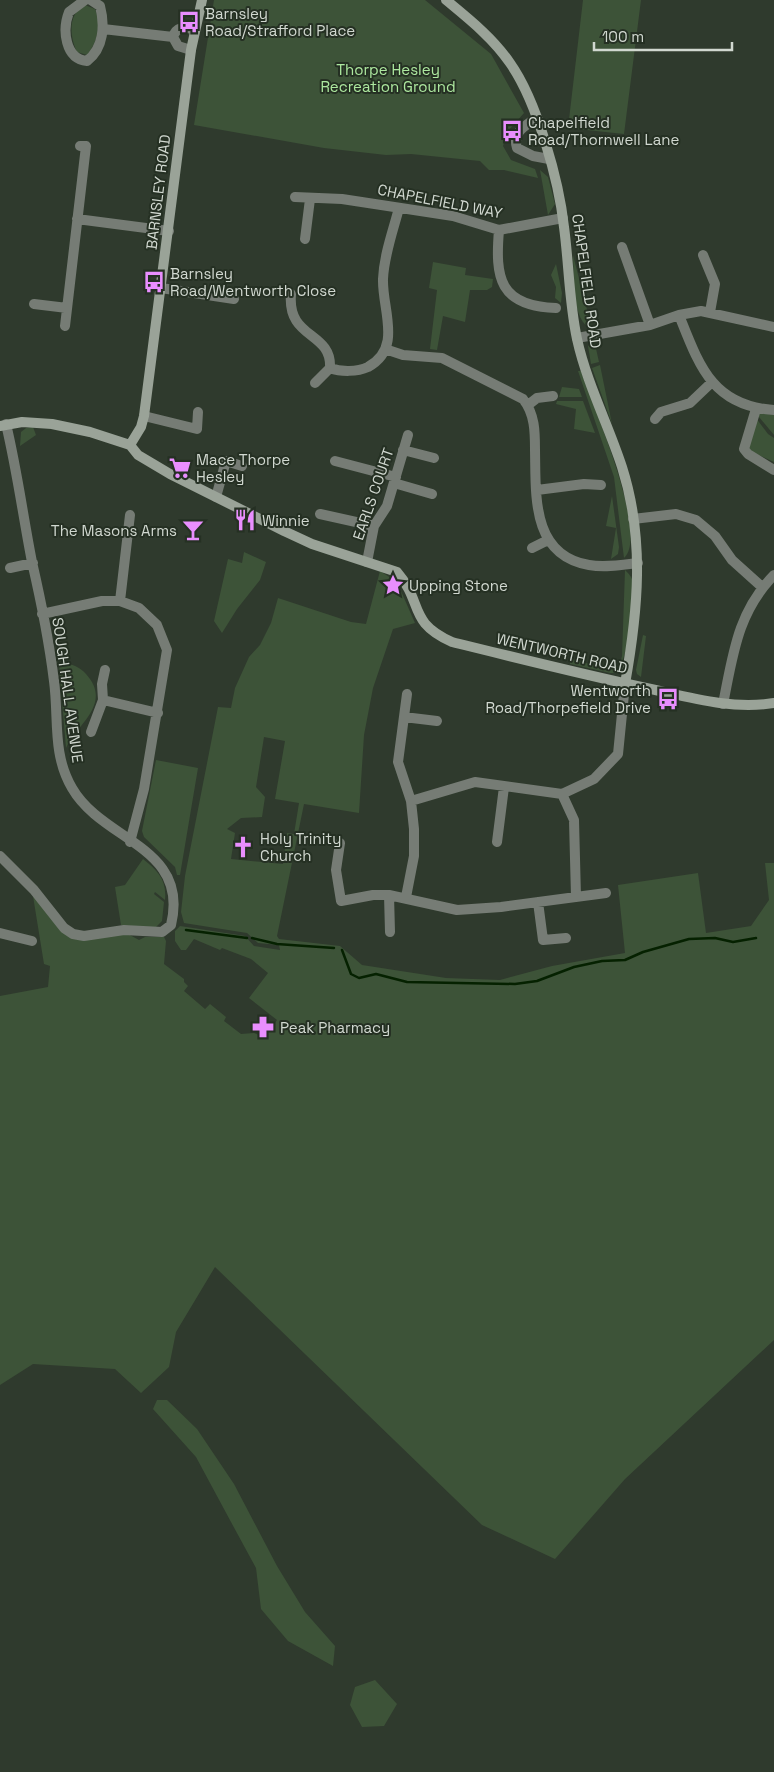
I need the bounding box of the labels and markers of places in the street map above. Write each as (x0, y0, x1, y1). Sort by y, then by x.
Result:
place label: Barnsley Road/Strafford Place (205, 4, 355, 40)
bus stop icon: Barnsley Road/Strafford Place (176, 9, 202, 35)
place label: Chapelfield Road/Thornwell Lane (528, 113, 680, 149)
bus stop icon: Chapelfield Road/Thornwell Lane (499, 118, 525, 144)
place label: Barnsley Road/Wentworth Close (170, 264, 336, 300)
bus stop icon: Barnsley Road/Wentworth Close (141, 269, 167, 295)
place label: Mace Thorpe Hesley (196, 450, 290, 486)
supermarket icon: Mace Thorpe Hesley (167, 455, 193, 481)
restaurant icon: Winnie (232, 507, 258, 533)
place label: Winnie (262, 511, 310, 530)
bar icon: The Masons Arms (180, 517, 206, 543)
place label: The Masons Arms (51, 521, 177, 540)
place icon: Upping Stone (380, 572, 406, 598)
place label: Upping Stone (409, 576, 508, 595)
place label: Wentworth Road/Thorpefield Drive (485, 681, 651, 717)
bus stop icon: Wentworth Road/Thorpefield Drive (655, 686, 681, 712)
place label: Holy Trinity Church (260, 829, 341, 865)
church icon: Holy Trinity Church (230, 834, 256, 860)
pharmacy icon: Peak Pharmacy (250, 1014, 276, 1040)
place label: Peak Pharmacy (280, 1018, 390, 1037)

